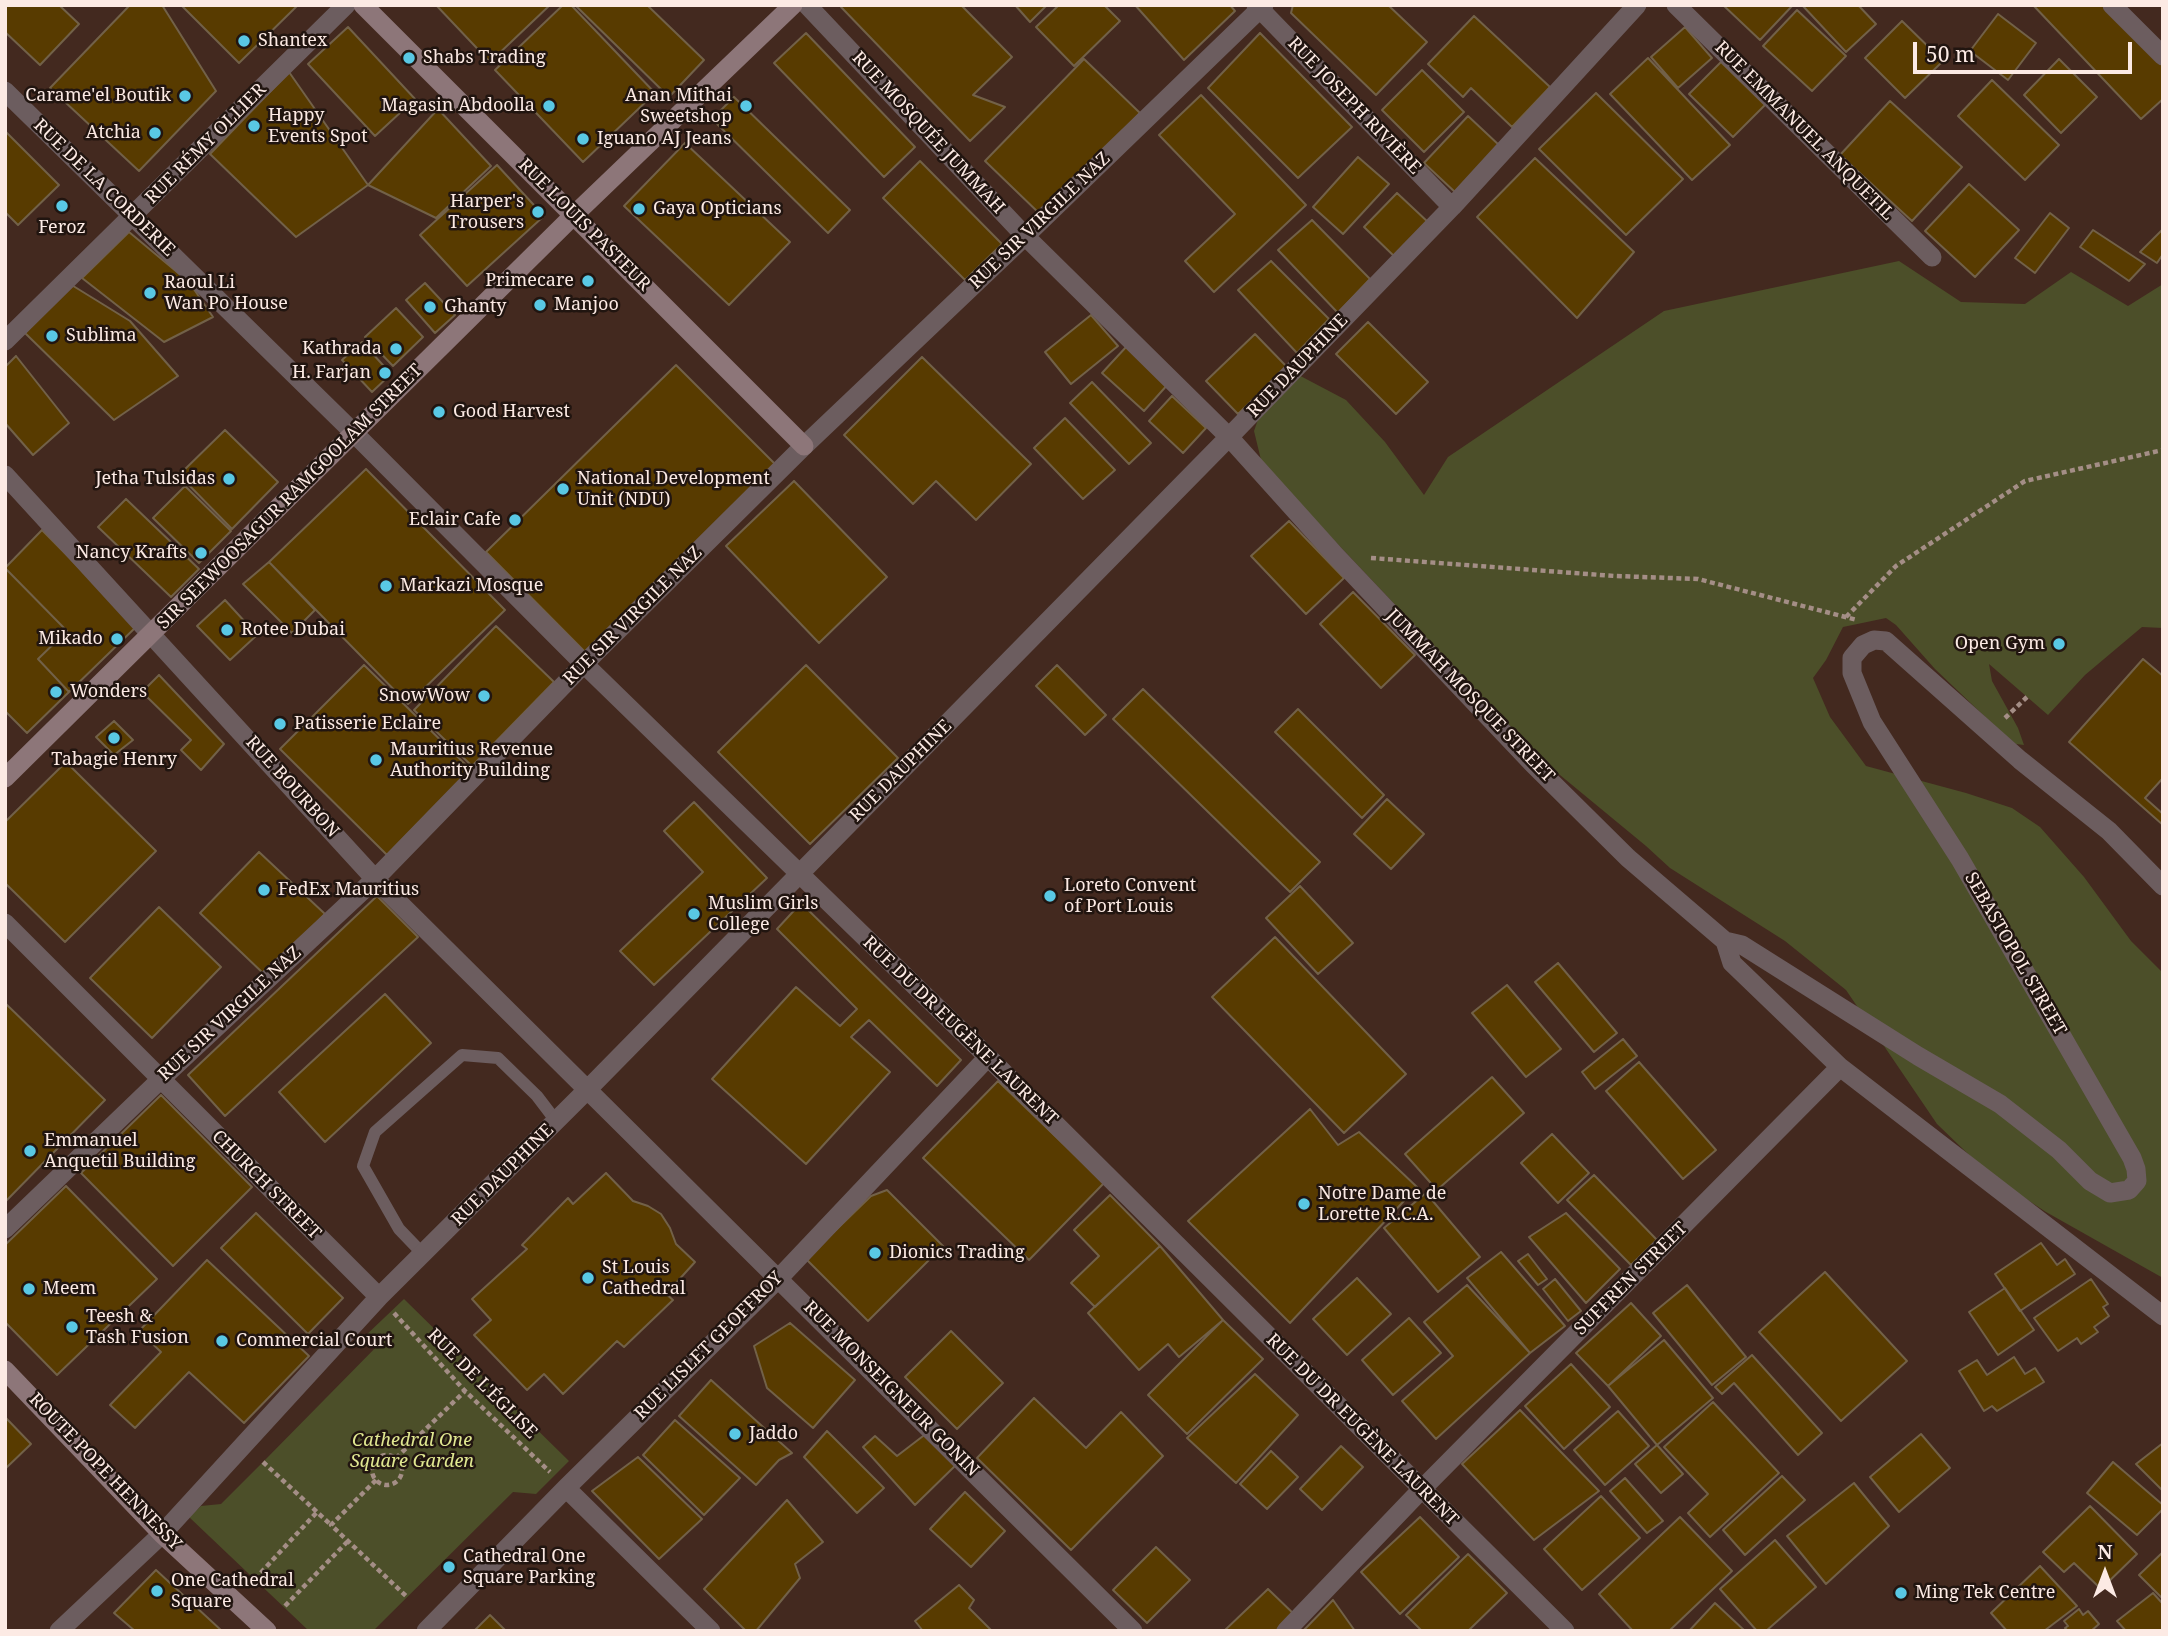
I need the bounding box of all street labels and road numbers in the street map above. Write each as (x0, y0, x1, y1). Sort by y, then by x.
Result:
street label: RUE JOSEPH RIVIÈRE (1283, 33, 1425, 179)
street label: RUE EMMANUEL ANQUETIL (1710, 37, 1898, 225)
street label: RUE MOSQUÉE JUMMAH (847, 47, 1009, 219)
street label: RUE RÉMY OLLIER (141, 79, 271, 209)
street label: RUE DE LA CORDERIE (29, 115, 179, 261)
street label: RUE SIR VIRGILE NAZ (965, 148, 1115, 294)
street label: RUE LOUIS PASTEUR (513, 154, 655, 296)
street label: RUE DAUPHINE (1243, 310, 1353, 422)
street label: SIR SEEWOOSAGUR RAMGOOLAM STREET (153, 360, 427, 634)
street label: RUE SIR VIRGILE NAZ (559, 542, 707, 690)
street label: JUMMAH MOSQUE STREET (1381, 605, 1559, 787)
street label: RUE DAUPHINE (846, 716, 956, 826)
street label: RUE BOURBON (241, 732, 343, 842)
street label: SEBASTOPOL STREET (1960, 869, 2070, 1039)
street label: RUE DU DR EUGÈNE LAURENT (858, 932, 1062, 1130)
street label: RUE SIR VIRGILE NAZ (154, 942, 306, 1086)
street label: RUE DAUPHINE (448, 1120, 558, 1230)
street label: CHURCH STREET (207, 1126, 325, 1244)
street label: SUFFREN STREET (1570, 1218, 1692, 1340)
street label: RUE LISLET GEOFFROY (631, 1268, 787, 1424)
street label: RUE MONSEIGNEUR GONIN (799, 1297, 983, 1481)
street label: RUE DE L'ÉGLISE (423, 1325, 541, 1443)
street label: RUE DU DR EUGÈNE LAURENT (1261, 1329, 1463, 1531)
street label: ROUTE POPE HENNESSY (24, 1389, 186, 1555)

